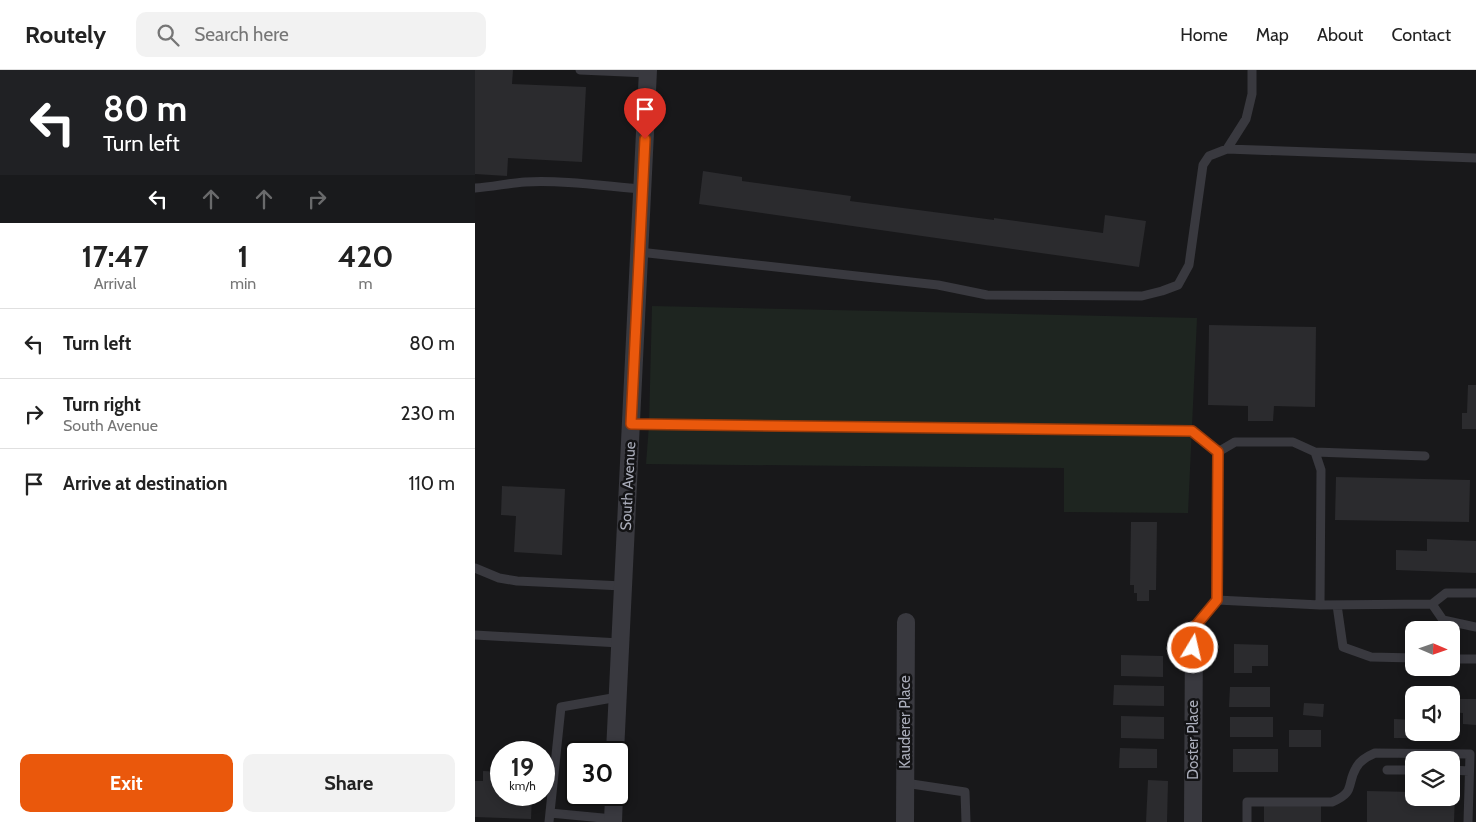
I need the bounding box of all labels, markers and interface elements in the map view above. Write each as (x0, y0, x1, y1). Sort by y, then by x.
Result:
search box (136, 12, 486, 57)
text: Routely (25, 20, 106, 49)
icon: search (154, 21, 182, 49)
text: Search here (194, 23, 289, 46)
text: Home (1180, 24, 1228, 46)
text: Map (1256, 24, 1289, 46)
text: About (1317, 24, 1363, 46)
text: Contact (1391, 24, 1451, 46)
text: 80 m (103, 87, 187, 130)
pin (624, 88, 666, 139)
icon: left (20, 90, 85, 155)
icon: arrive (631, 95, 659, 123)
text: Turn left (103, 130, 180, 157)
icon: left (144, 185, 172, 213)
icon: ahead (197, 185, 225, 213)
icon: ahead (250, 185, 278, 213)
icon: right (303, 185, 331, 213)
text: 17:47 (81, 238, 148, 275)
text: 1 (238, 238, 249, 275)
text: 420 (338, 238, 393, 275)
text: Arrival (94, 274, 136, 293)
text: min (230, 274, 256, 293)
text: m (359, 274, 373, 293)
icon: left (20, 330, 48, 358)
text: Turn left (63, 332, 131, 355)
text: 80 m (409, 332, 455, 355)
text: Turn right (63, 393, 141, 416)
icon: right (20, 400, 48, 428)
text: 230 m (401, 402, 455, 425)
text: South Avenue (63, 416, 158, 435)
street label: South Avenue (617, 441, 639, 531)
icon: arrive (20, 470, 48, 498)
text: Arrive at destination (63, 472, 227, 495)
text: 110 m (408, 472, 455, 495)
position arrow (1166, 621, 1218, 673)
north arrow (1405, 621, 1460, 676)
map controls (1405, 621, 1460, 806)
street label: Kauderer Place (896, 675, 914, 769)
button: sound (1405, 686, 1460, 741)
street label: Doster Place (1184, 700, 1202, 780)
speed limit sign: 30 (565, 741, 630, 806)
button: layers (1405, 751, 1460, 806)
text: 19 (511, 752, 534, 782)
button: Exit (20, 754, 233, 812)
button: Share (243, 754, 455, 812)
text: km/h (509, 778, 536, 793)

